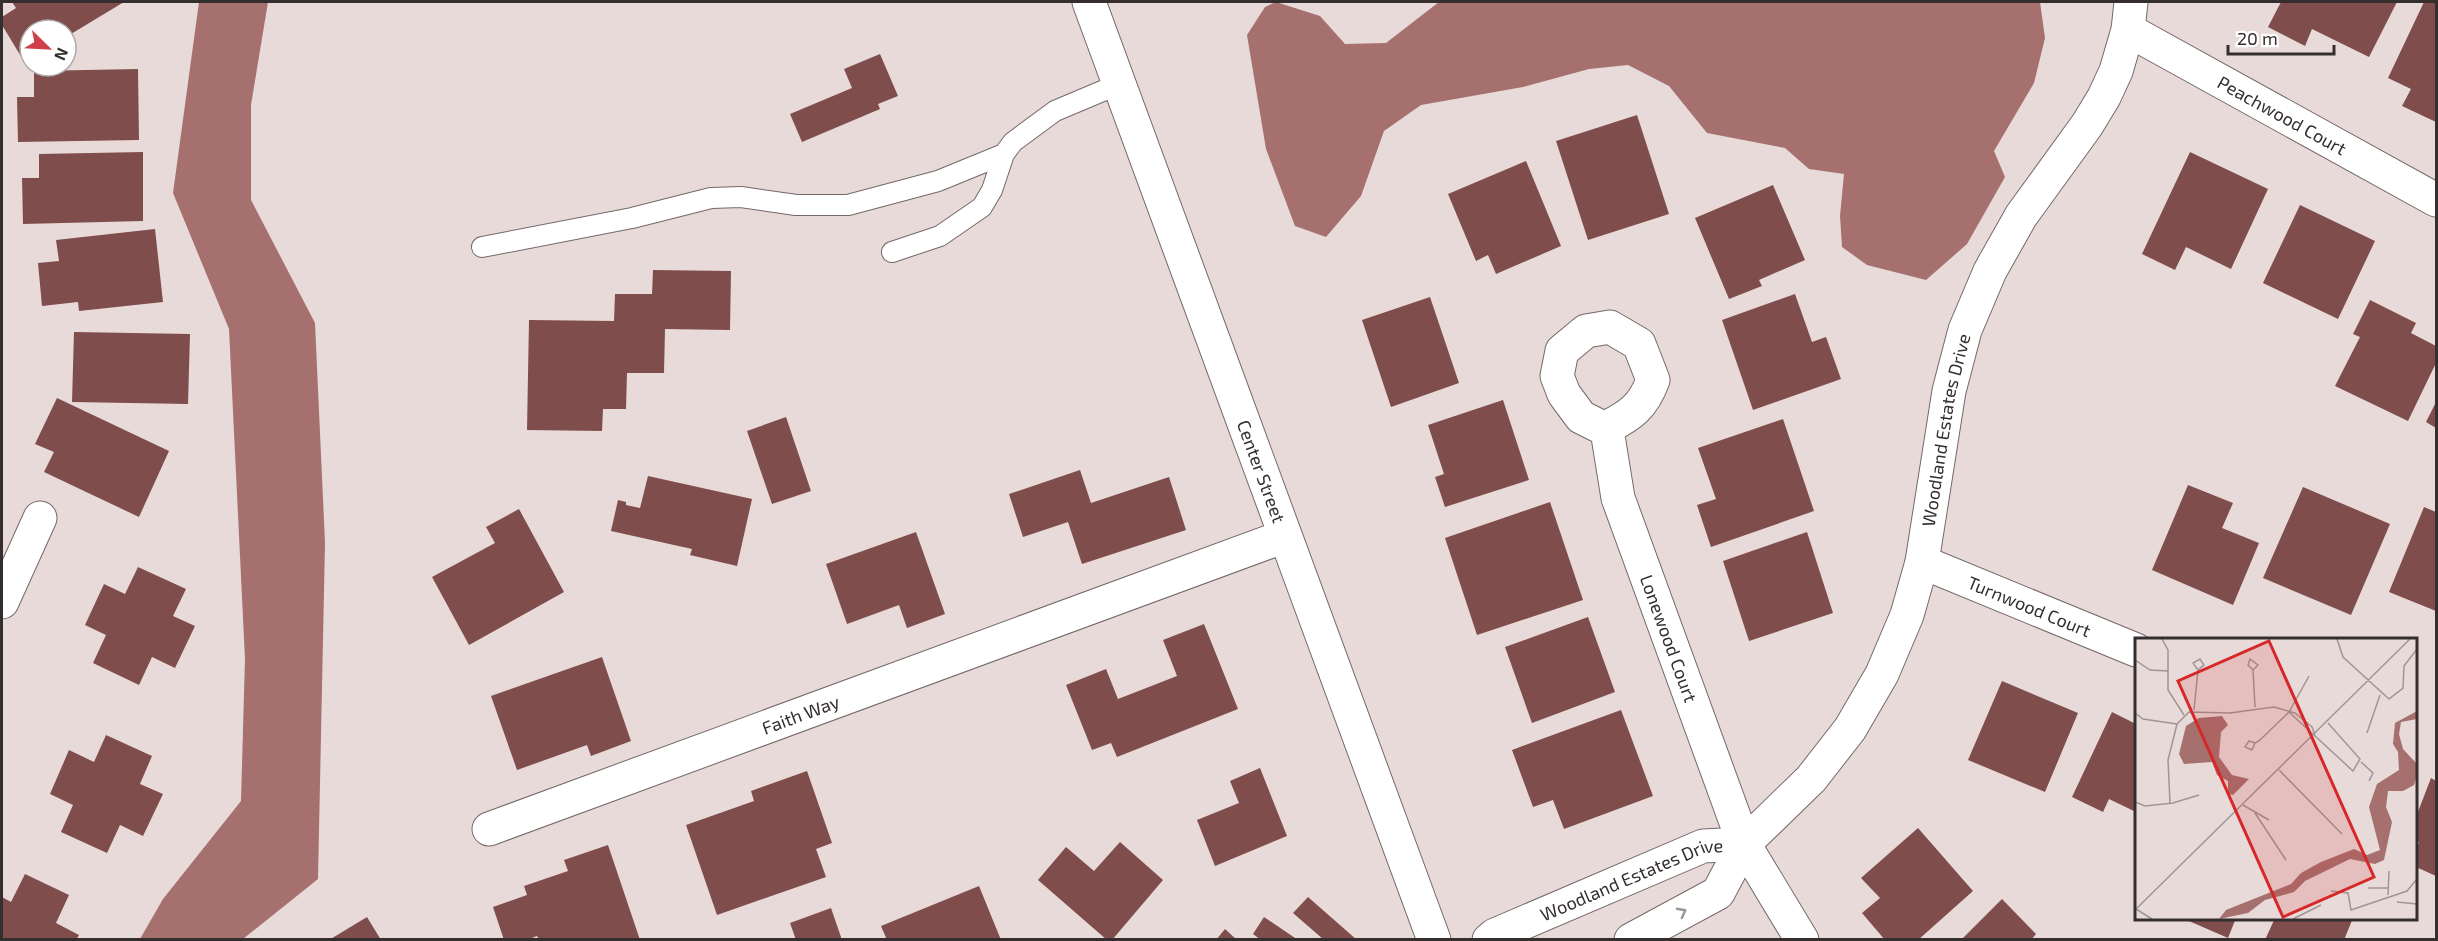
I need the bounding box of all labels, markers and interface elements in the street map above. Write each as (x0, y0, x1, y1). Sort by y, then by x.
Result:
north arrow (18, 18, 78, 78)
scale bar (2228, 18, 2334, 56)
text: 20 m (2237, 27, 2278, 49)
text: N (51, 45, 73, 63)
street label: Peachwood Court (2214, 71, 2350, 159)
street label: Woodland Estates Drive (1917, 331, 1975, 528)
street label: Center Street (1233, 417, 1291, 526)
street label: Turnwood Court (1964, 571, 2094, 641)
street label: Lonewood Court (1636, 572, 1702, 705)
inset map (2135, 638, 2417, 920)
street label: Faith Way (759, 690, 843, 739)
street label: Woodland Estates Drive (1537, 834, 1723, 925)
one-way arrow (1676, 908, 1687, 919)

